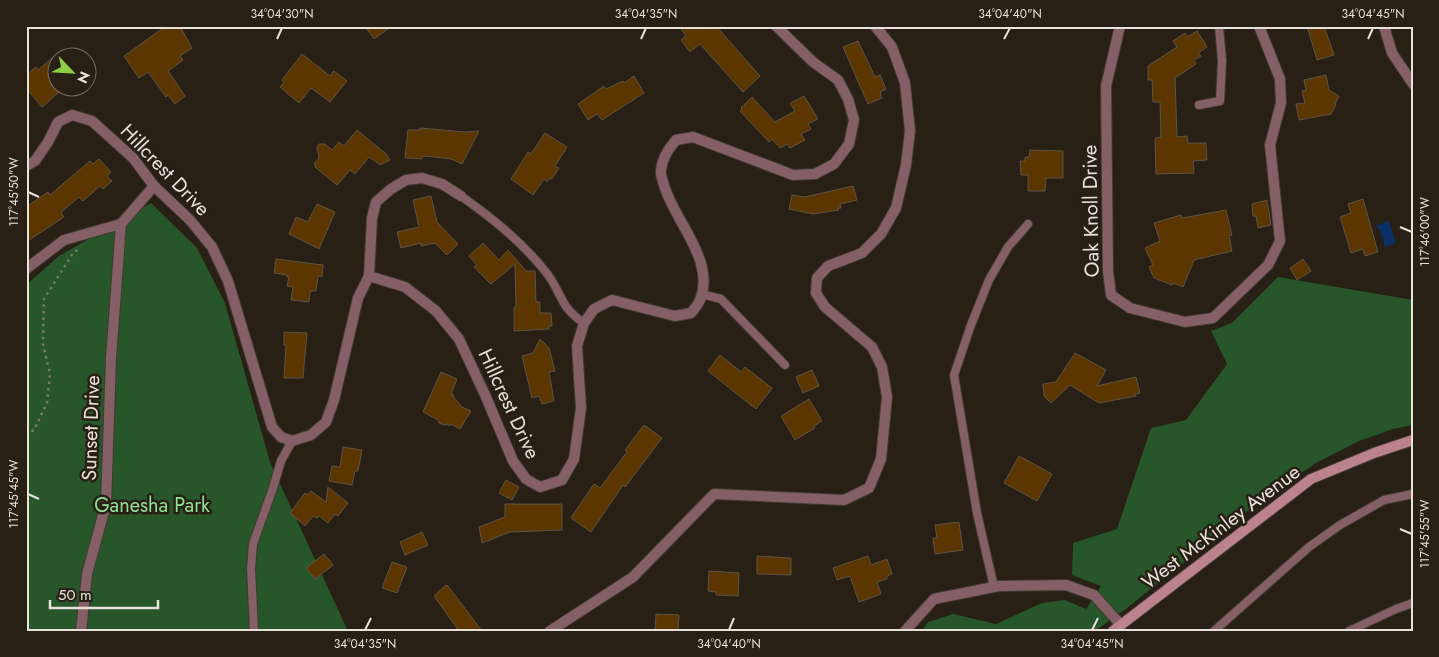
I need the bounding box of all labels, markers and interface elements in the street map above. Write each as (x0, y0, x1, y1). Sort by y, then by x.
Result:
text: 34°04'30"N (250, 5, 314, 23)
text: 34°04'35"N (615, 5, 677, 23)
text: 34°04'40"N (978, 5, 1042, 23)
text: 34°04'45"N (1341, 5, 1405, 23)
north arrow (48, 48, 98, 98)
text: N (72, 68, 95, 87)
street label: Hillcrest Drive (113, 117, 217, 223)
street label: Oak Knoll Drive (1075, 144, 1107, 278)
text: 117°45'50"W (5, 157, 23, 227)
text: 117°46'00"W (1416, 197, 1434, 267)
street label: Hillcrest Drive (471, 344, 547, 464)
street label: Sunset Drive (75, 375, 107, 481)
street label: West McKinley Avenue (1136, 458, 1306, 596)
text: 117°45'45"W (5, 459, 23, 528)
park label: Ganesha Park (94, 491, 210, 520)
text: 117°45'55"W (1416, 500, 1434, 568)
scale bar (50, 577, 158, 609)
text: 50 m (58, 584, 92, 606)
text: 34°04'35"N (334, 635, 396, 653)
text: 34°04'40"N (697, 635, 761, 653)
text: 34°04'45"N (1060, 635, 1124, 653)

